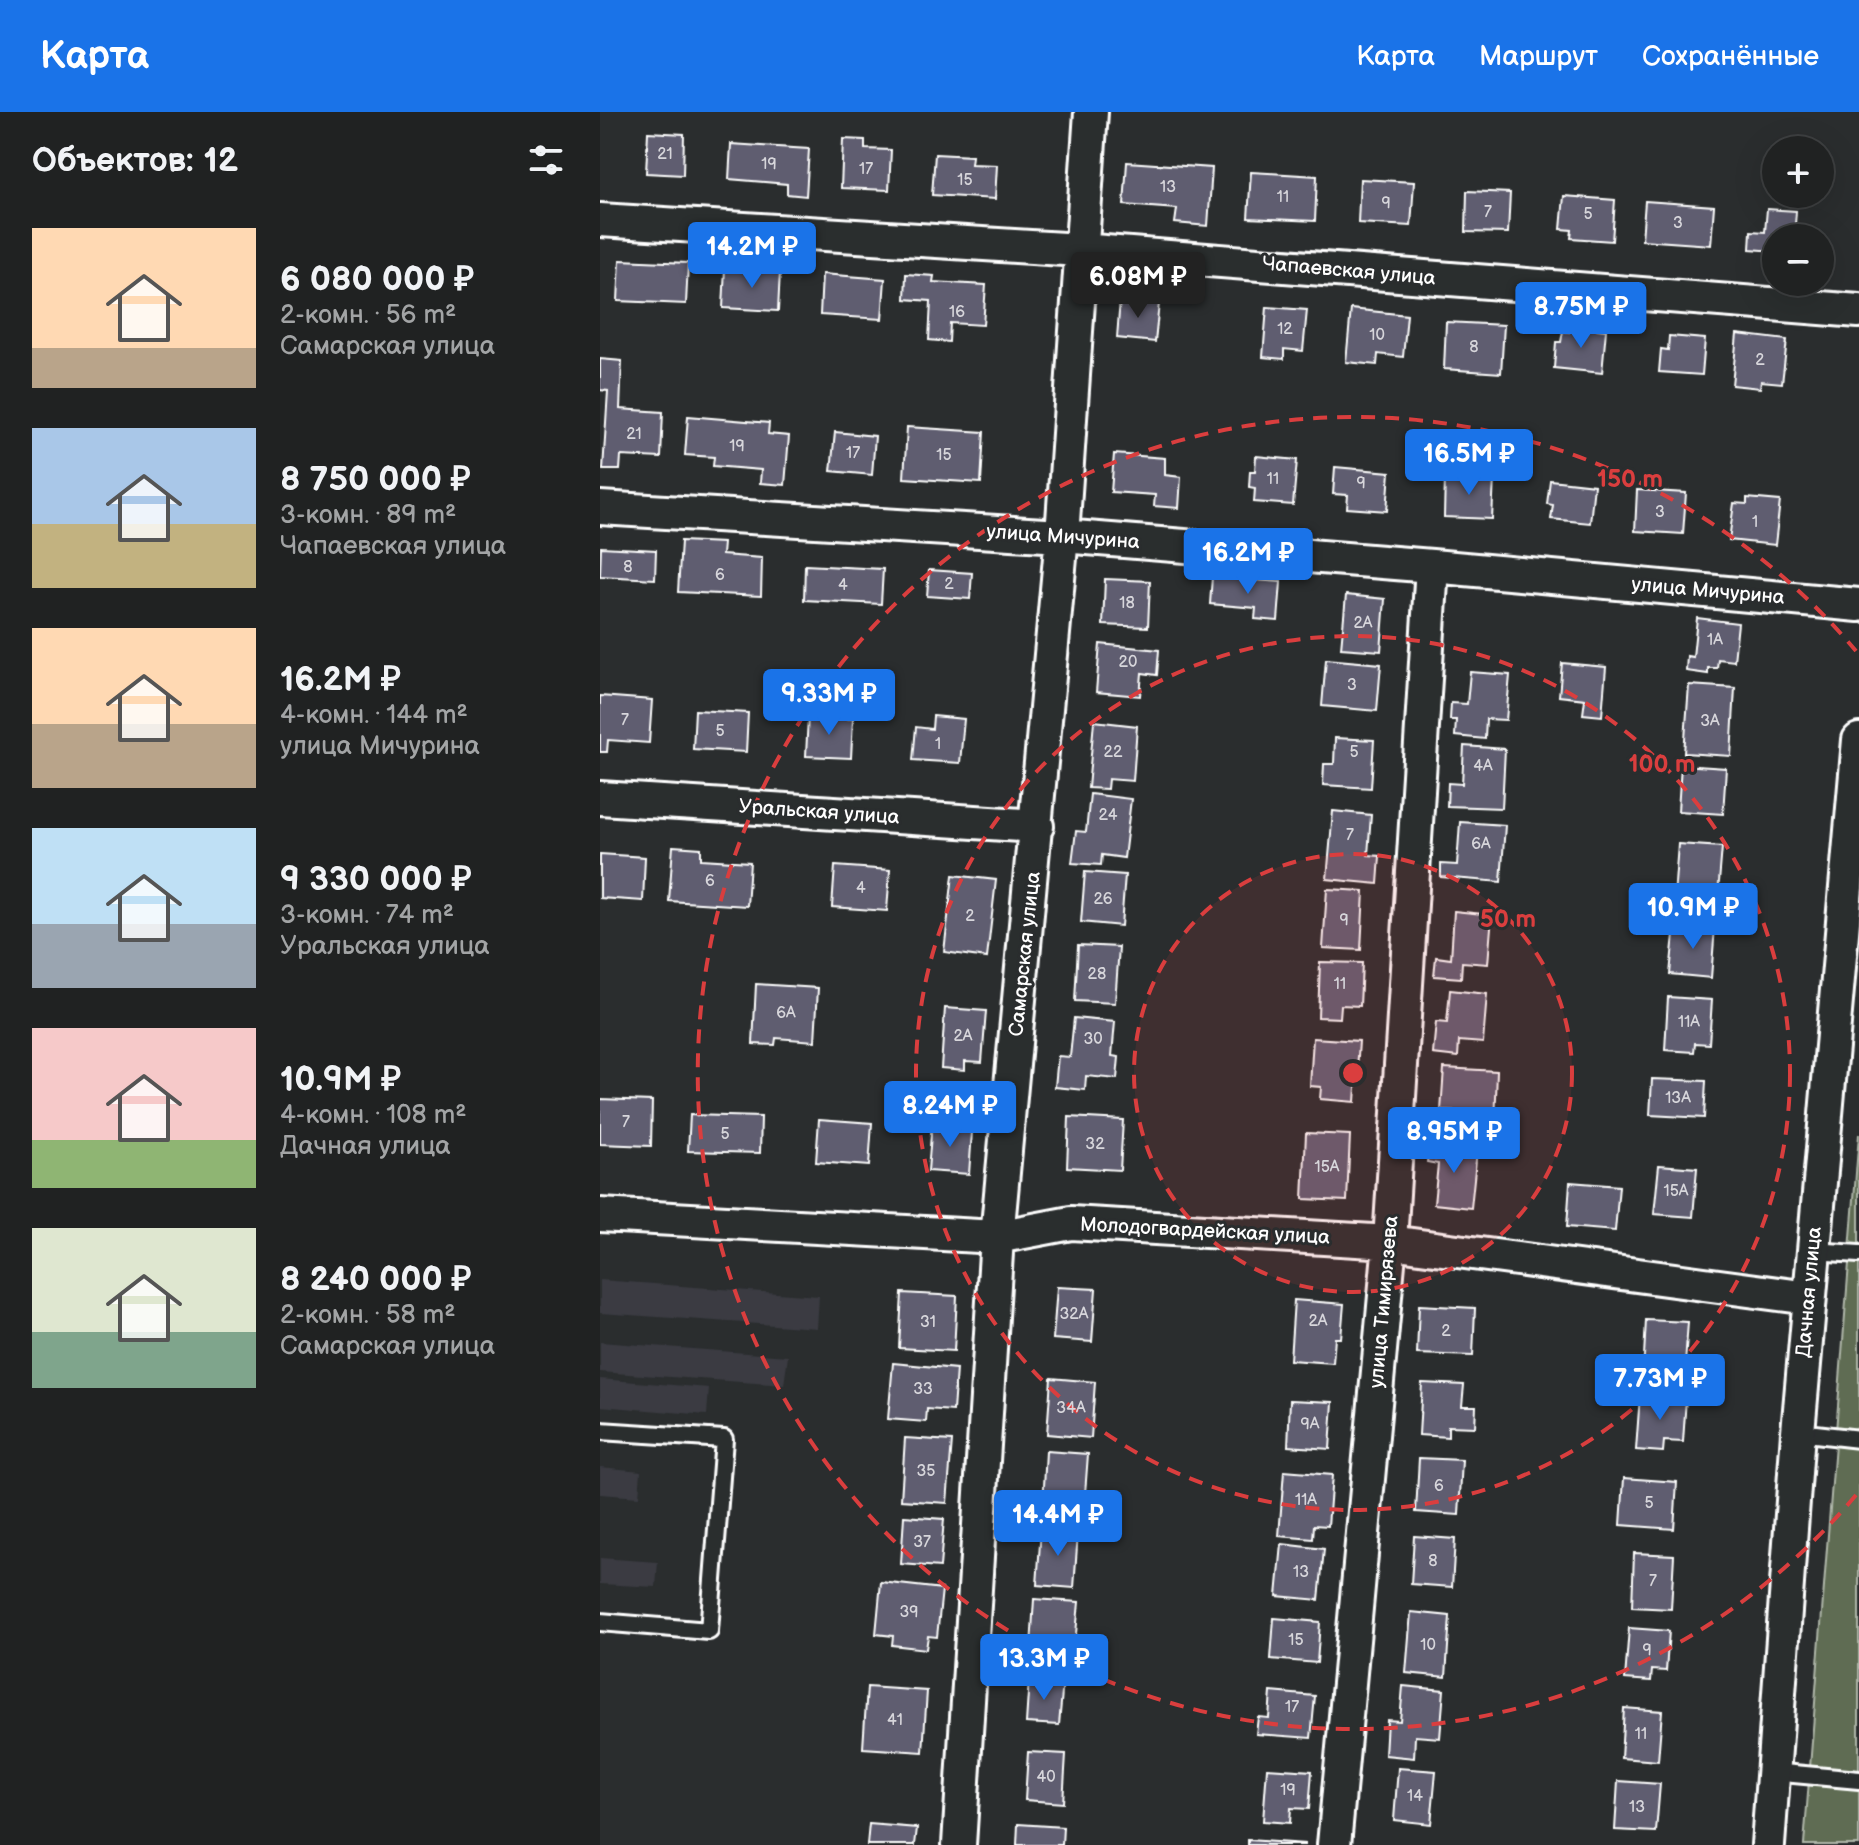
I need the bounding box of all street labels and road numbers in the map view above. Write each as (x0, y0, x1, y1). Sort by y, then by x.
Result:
street label: Чапаевская улица (1261, 251, 1437, 291)
street label: улица Мичурина (985, 520, 1141, 554)
street label: улица Мичурина (1630, 572, 1786, 610)
street label: Уральская улица (738, 794, 900, 830)
street label: Самарская улица (1004, 870, 1046, 1038)
street label: Молодогвардейская улица (1079, 1212, 1331, 1250)
street label: улица Тимирязева (1364, 1214, 1404, 1389)
street label: Дачная улица (1791, 1225, 1827, 1358)

